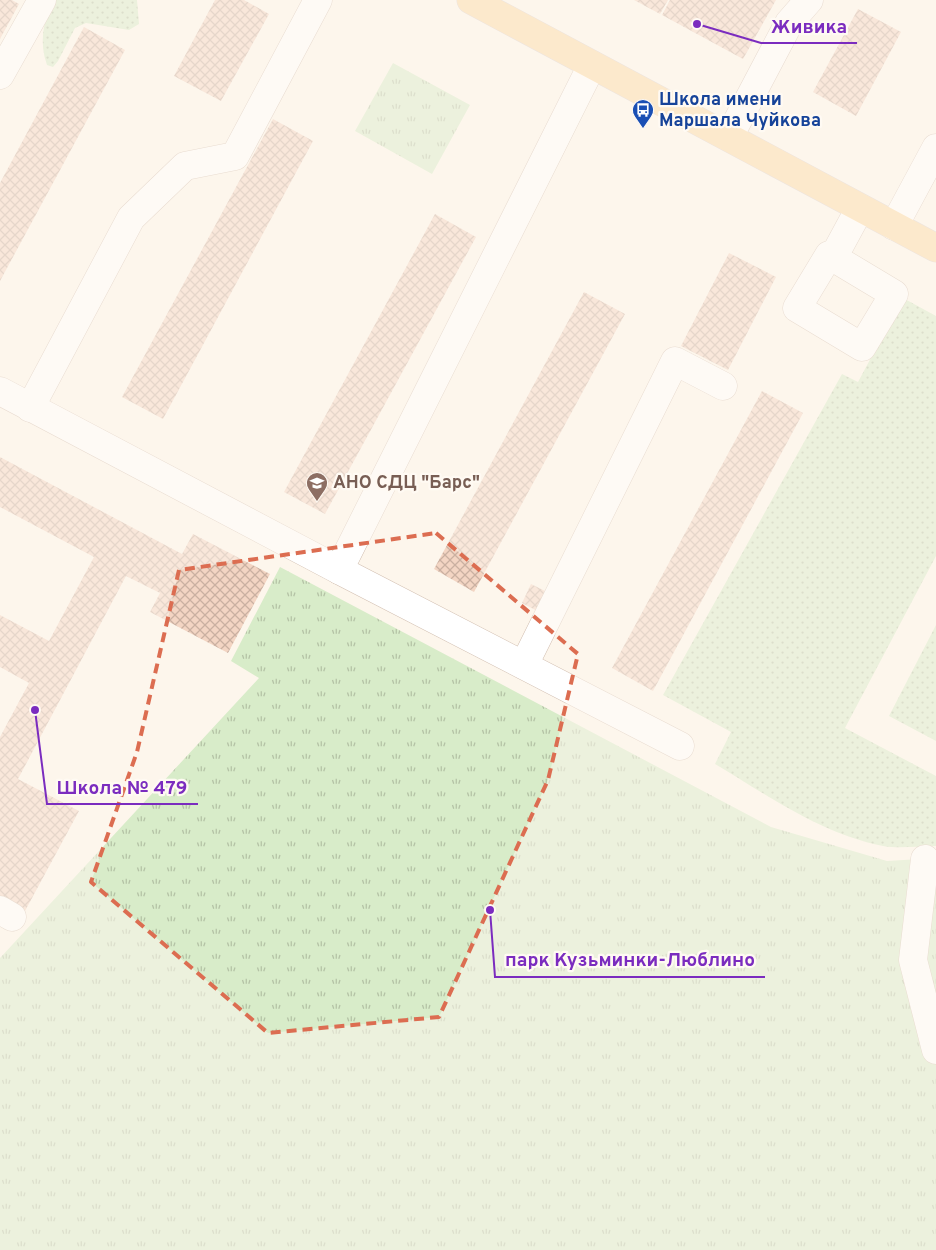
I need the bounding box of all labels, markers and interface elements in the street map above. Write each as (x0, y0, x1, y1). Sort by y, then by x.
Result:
callout: Живика (761, 9, 857, 43)
text: Живика (771, 16, 847, 40)
place label: Школа имени Маршала Чуйкова (659, 89, 821, 133)
bus stop icon: Школа имени Маршала Чуйкова (631, 98, 655, 129)
school or university icon: АНО СДЦ "Барс" (305, 471, 329, 502)
place label: АНО СДЦ "Барс" (333, 472, 480, 495)
callout: Школа № 479 (47, 770, 198, 804)
text: Школа № 479 (57, 777, 187, 801)
callout: парк Кузьминки-Люблино (495, 943, 765, 977)
text: парк Кузьминки-Люблино (505, 949, 755, 973)

